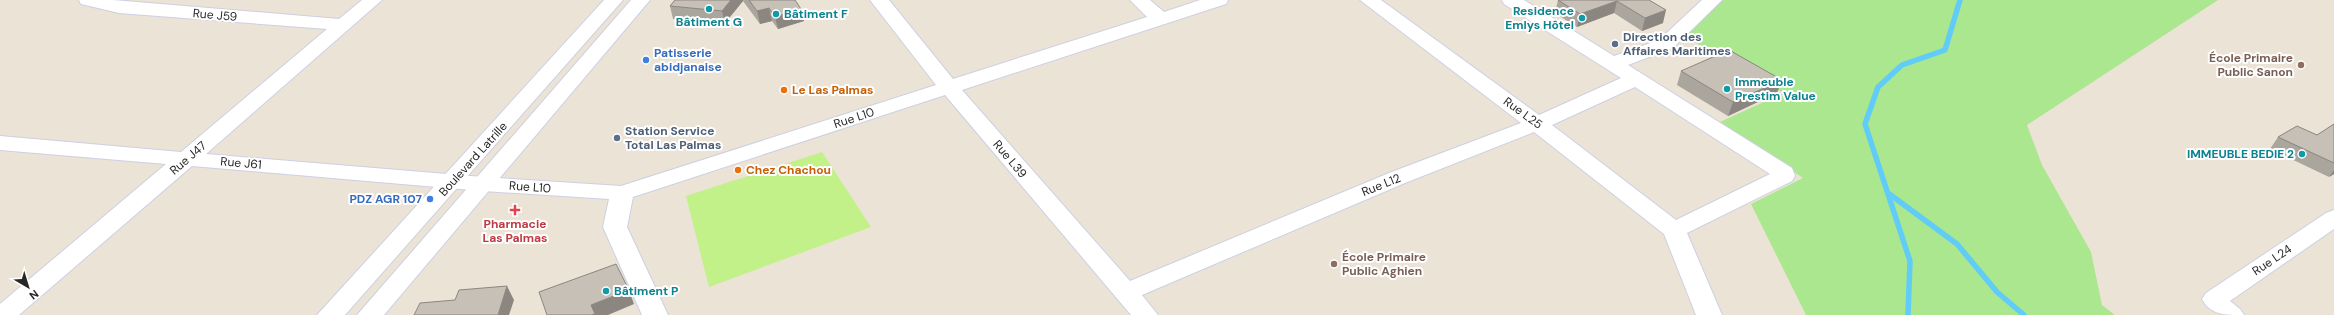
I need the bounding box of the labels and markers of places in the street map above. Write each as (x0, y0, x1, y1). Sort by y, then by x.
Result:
place label: Residence Emlys Hôtel (1505, 3, 1574, 33)
marker: Bâtiment G (704, 4, 714, 14)
place label: Bâtiment F (784, 6, 848, 22)
marker: Bâtiment F (771, 9, 781, 19)
marker: Residence Emlys Hôtel (1577, 13, 1587, 23)
place label: Bâtiment G (676, 14, 742, 30)
place label: Direction des Affaires Maritimes (1623, 29, 1731, 59)
marker: Direction des Affaires Maritimes (1610, 39, 1620, 49)
place label: Patisserie abidjanaise (654, 45, 722, 75)
place label: École Primaire Public Sanon (2209, 50, 2293, 80)
marker: Patisserie abidjanaise (641, 55, 651, 65)
marker: École Primaire Public Sanon (2296, 60, 2306, 70)
place label: Immeuble Prestim Value (1735, 74, 1816, 104)
place label: Le Las Palmas (792, 82, 873, 98)
marker: Immeuble Prestim Value (1722, 84, 1732, 94)
marker: Le Las Palmas (779, 85, 789, 95)
place label: Station Service Total Las Palmas (625, 123, 721, 153)
marker: Station Service Total Las Palmas (612, 133, 622, 143)
place label: IMMEUBLE BEDIE 2 (2187, 146, 2294, 162)
marker: IMMEUBLE BEDIE 2 (2297, 149, 2307, 159)
place label: Chez Chachou (746, 162, 831, 178)
marker: Chez Chachou (733, 165, 743, 175)
place label: PDZ AGR 107 (349, 191, 423, 207)
marker: PDZ AGR 107 (425, 194, 435, 204)
marker: Pharmacie Las Palmas (510, 205, 520, 215)
place label: Pharmacie Las Palmas (483, 216, 547, 246)
place label: École Primaire Public Aghien (1342, 249, 1426, 279)
marker: École Primaire Public Aghien (1329, 259, 1339, 269)
place label: Bâtiment P (614, 283, 678, 299)
marker: Bâtiment P (601, 286, 611, 296)

